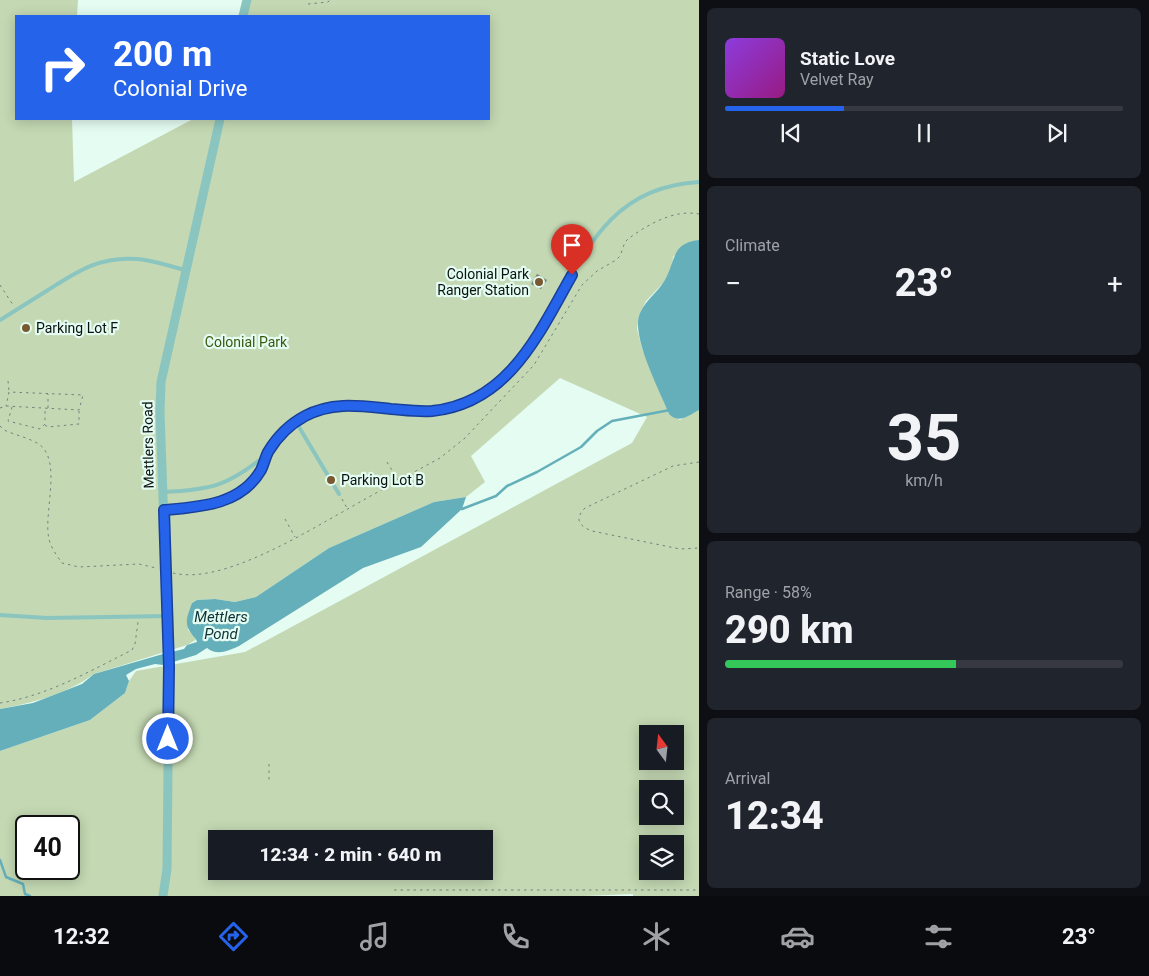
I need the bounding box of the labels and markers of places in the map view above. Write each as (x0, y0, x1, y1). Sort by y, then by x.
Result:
pin (551, 224, 593, 275)
place label: Colonial Park Ranger Station (437, 266, 530, 298)
marker: Colonial Park Ranger Station (533, 276, 545, 288)
place label: Parking Lot F (36, 320, 118, 336)
marker: Parking Lot F (20, 322, 32, 334)
place label: Parking Lot B (341, 472, 424, 488)
marker: Parking Lot B (325, 474, 337, 486)

